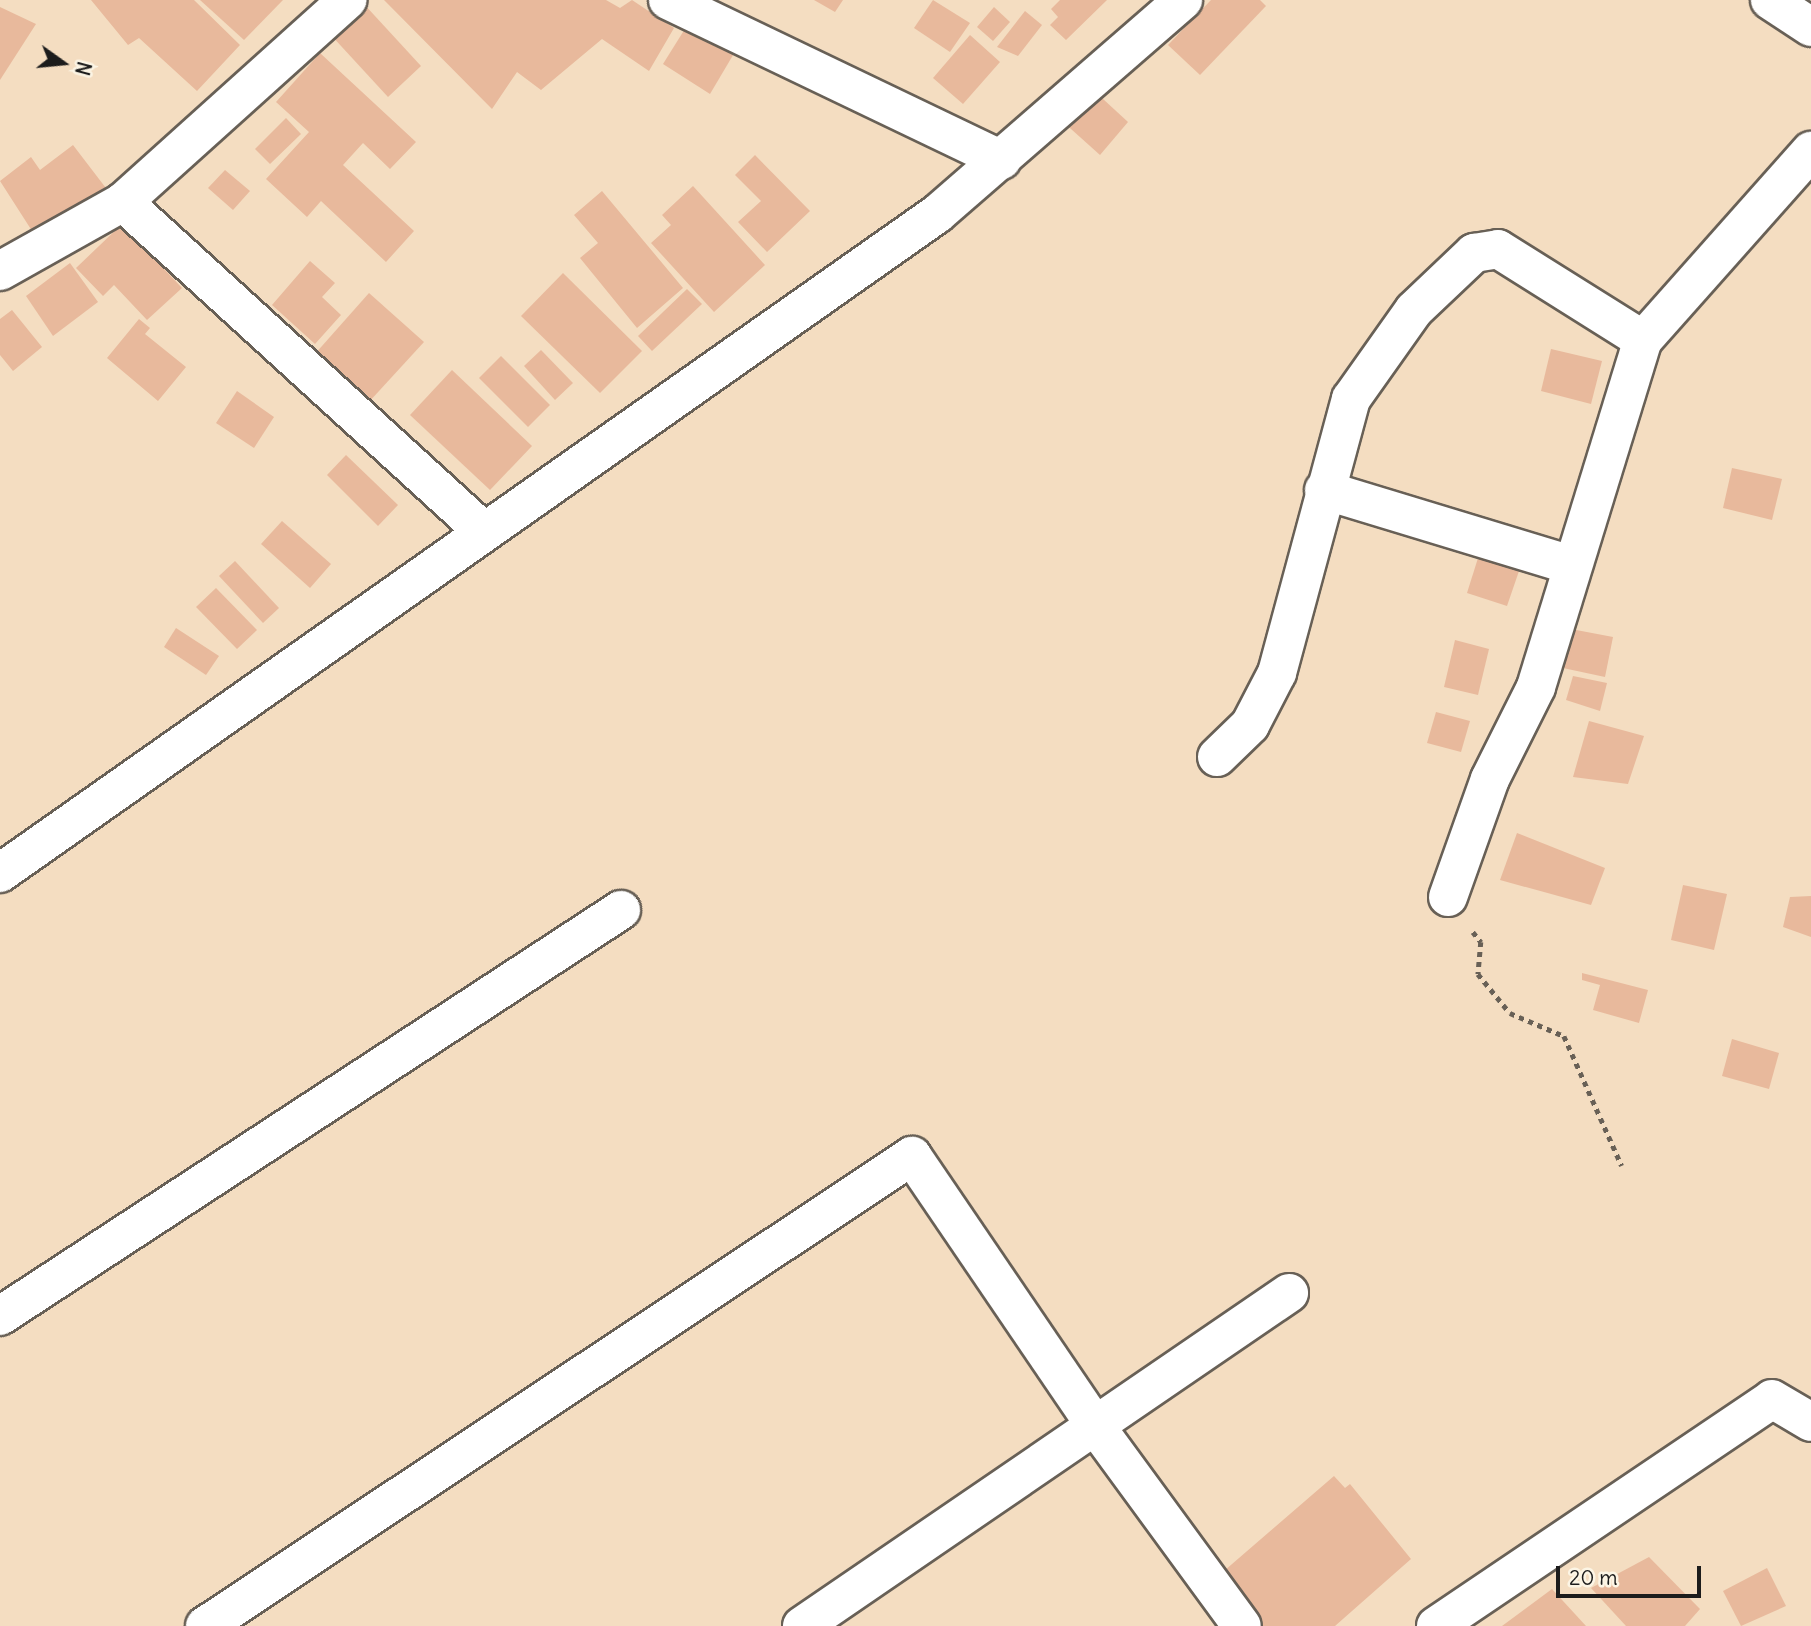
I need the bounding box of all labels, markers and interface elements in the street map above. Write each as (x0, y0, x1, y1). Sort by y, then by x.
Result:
north arrow (28, 28, 98, 98)
text: N (70, 59, 97, 78)
scale bar (1559, 1552, 1704, 1596)
text: 20 m (1569, 1564, 1618, 1591)

